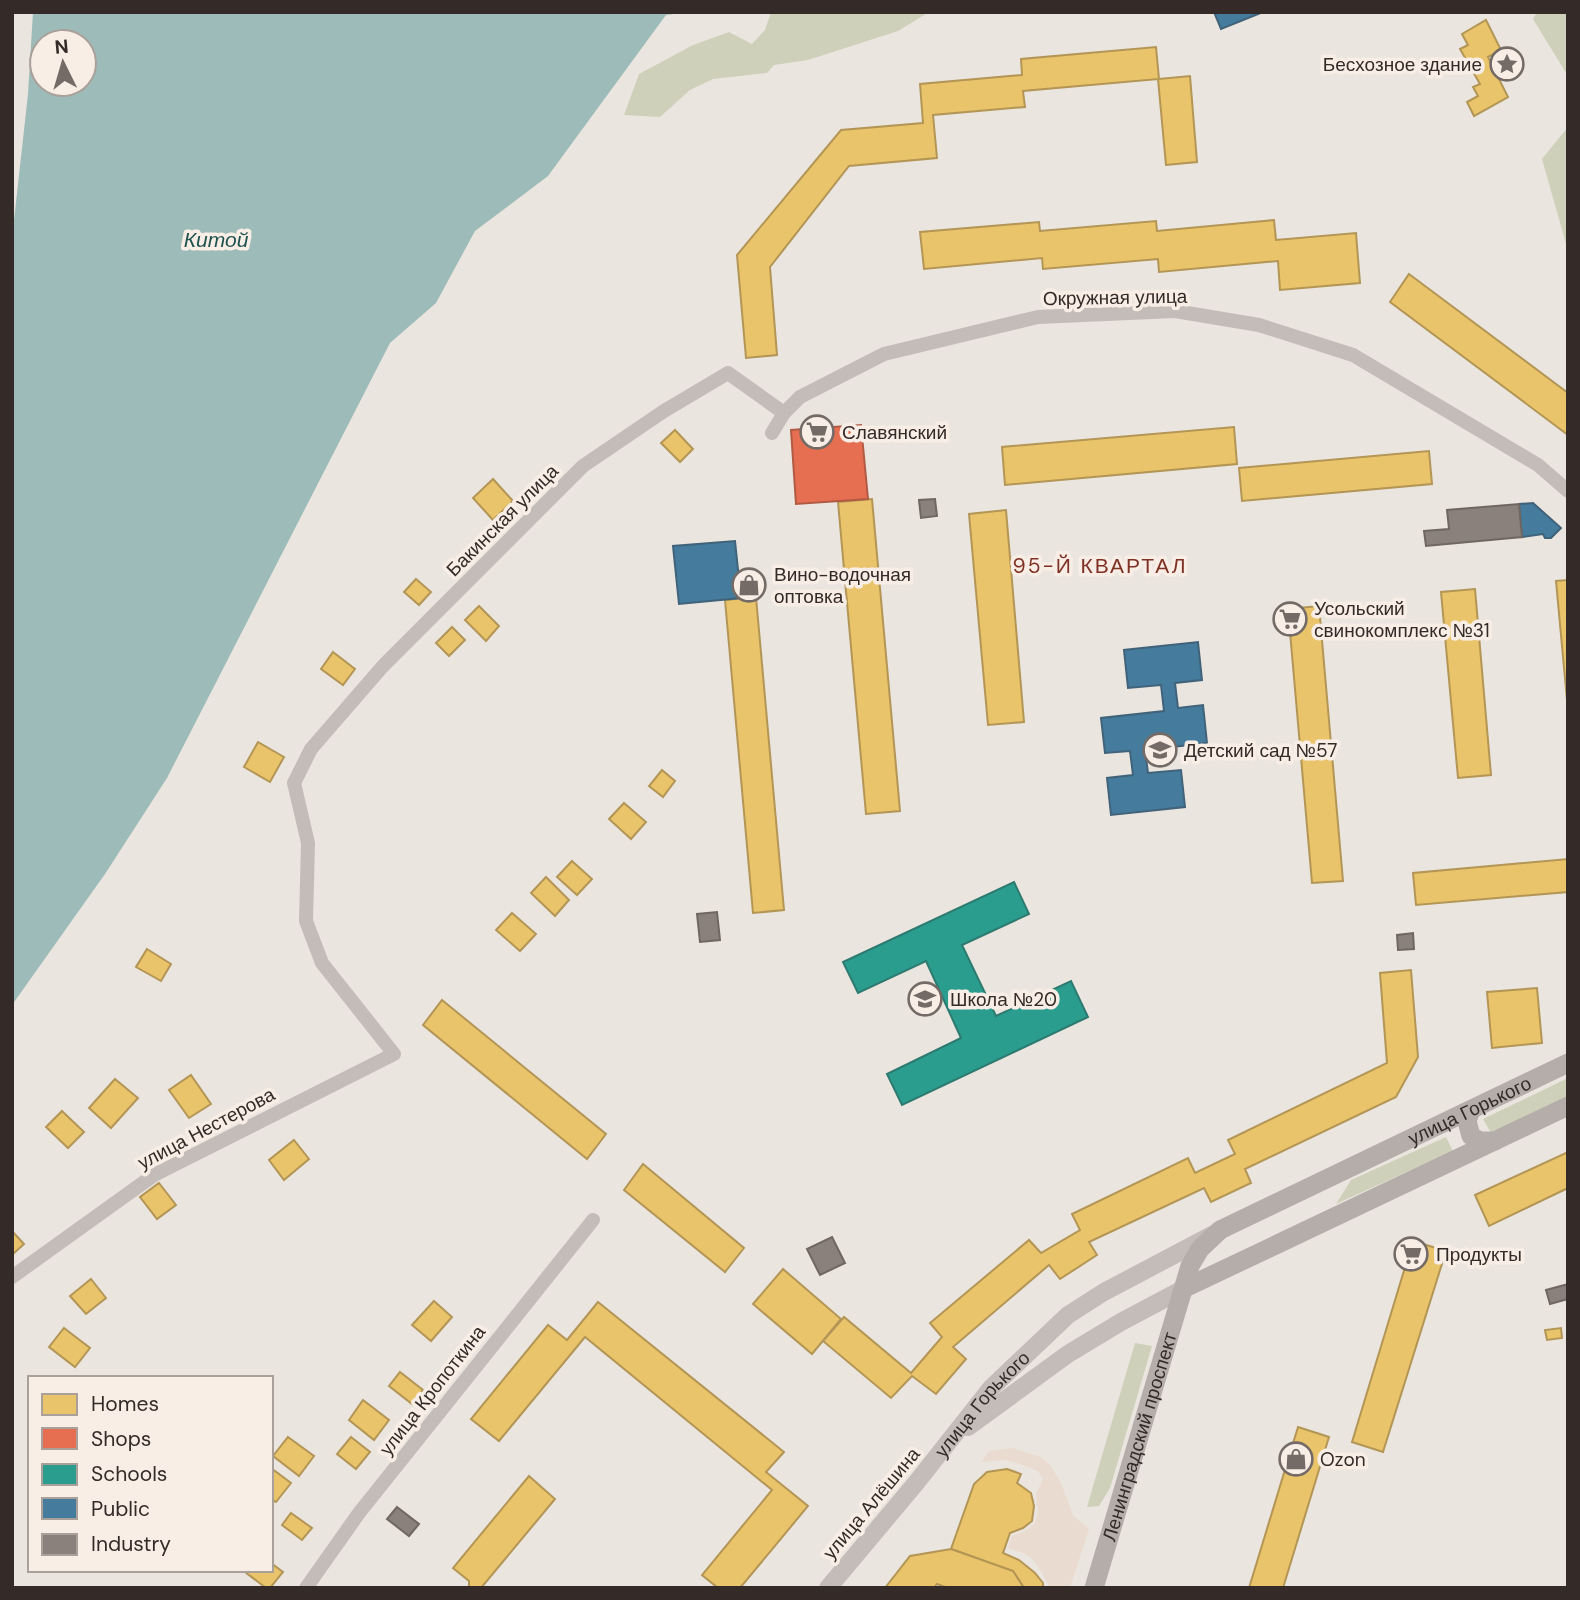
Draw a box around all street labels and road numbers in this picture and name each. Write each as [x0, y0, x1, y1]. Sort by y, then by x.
street label: Окружная улица [1043, 284, 1188, 311]
street label: Бакинская улица [441, 459, 564, 582]
street label: улица Горького [1404, 1071, 1535, 1151]
street label: улица Нестерова [133, 1082, 279, 1175]
street label: улица Кропоткина [374, 1320, 491, 1461]
street label: Ленинградский проспект [1097, 1329, 1183, 1544]
street label: улица Горького [929, 1346, 1035, 1463]
street label: улица Алёшина [817, 1442, 926, 1564]

